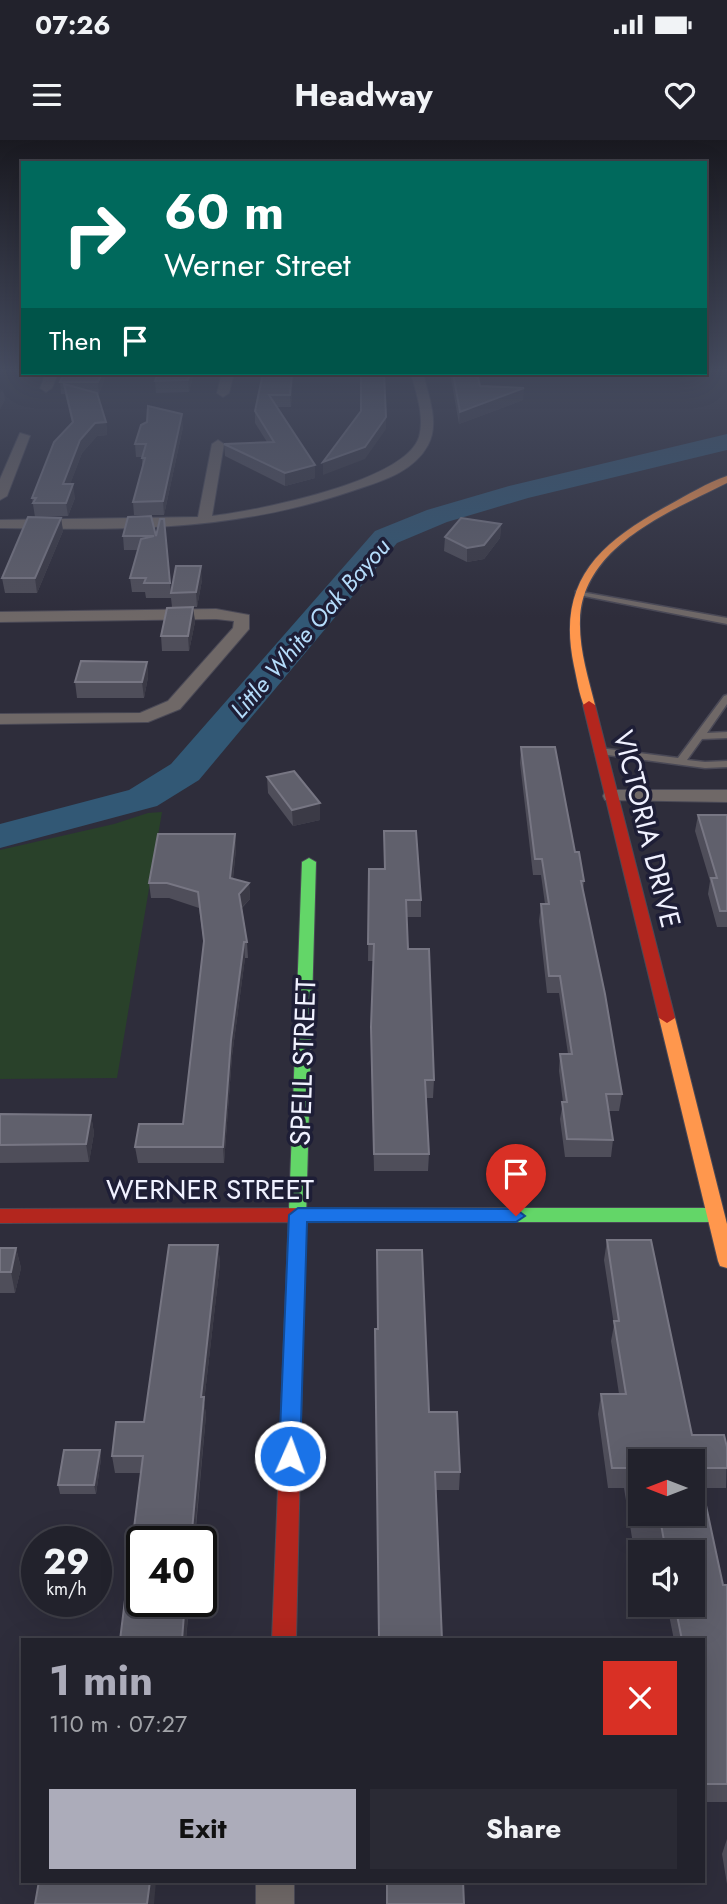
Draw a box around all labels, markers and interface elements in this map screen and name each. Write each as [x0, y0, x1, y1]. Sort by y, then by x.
text: 07:26 [35, 6, 111, 44]
text: Headway [294, 72, 433, 118]
icon: menu [28, 76, 66, 114]
icon: heart [661, 76, 699, 114]
text: 60 m [164, 177, 284, 247]
icon: right [49, 189, 140, 280]
text: Werner Street [164, 242, 351, 288]
text: Then [49, 322, 102, 360]
icon: arrive [116, 322, 154, 360]
water label: Little White Oak Bayou [222, 530, 398, 726]
street label: VICTORIA DRIVE [603, 726, 691, 932]
street label: SPELL STREET [280, 978, 326, 1146]
pin [486, 1144, 546, 1216]
icon: arrive [497, 1155, 535, 1193]
street label: WERNER STREET [106, 1169, 314, 1210]
position arrow [253, 1419, 327, 1493]
north arrow [628, 1449, 705, 1526]
map controls [628, 1449, 705, 1617]
speed limit sign: 40 [126, 1526, 217, 1617]
text: 29 [43, 1537, 90, 1587]
button: sound [628, 1540, 705, 1617]
text: km/h [46, 1576, 87, 1602]
text: 1 min [49, 1650, 153, 1711]
button: close [603, 1661, 677, 1735]
text: 110 m · 07:27 [49, 1707, 187, 1741]
button: Exit [49, 1789, 356, 1869]
button: Share [370, 1789, 677, 1869]

